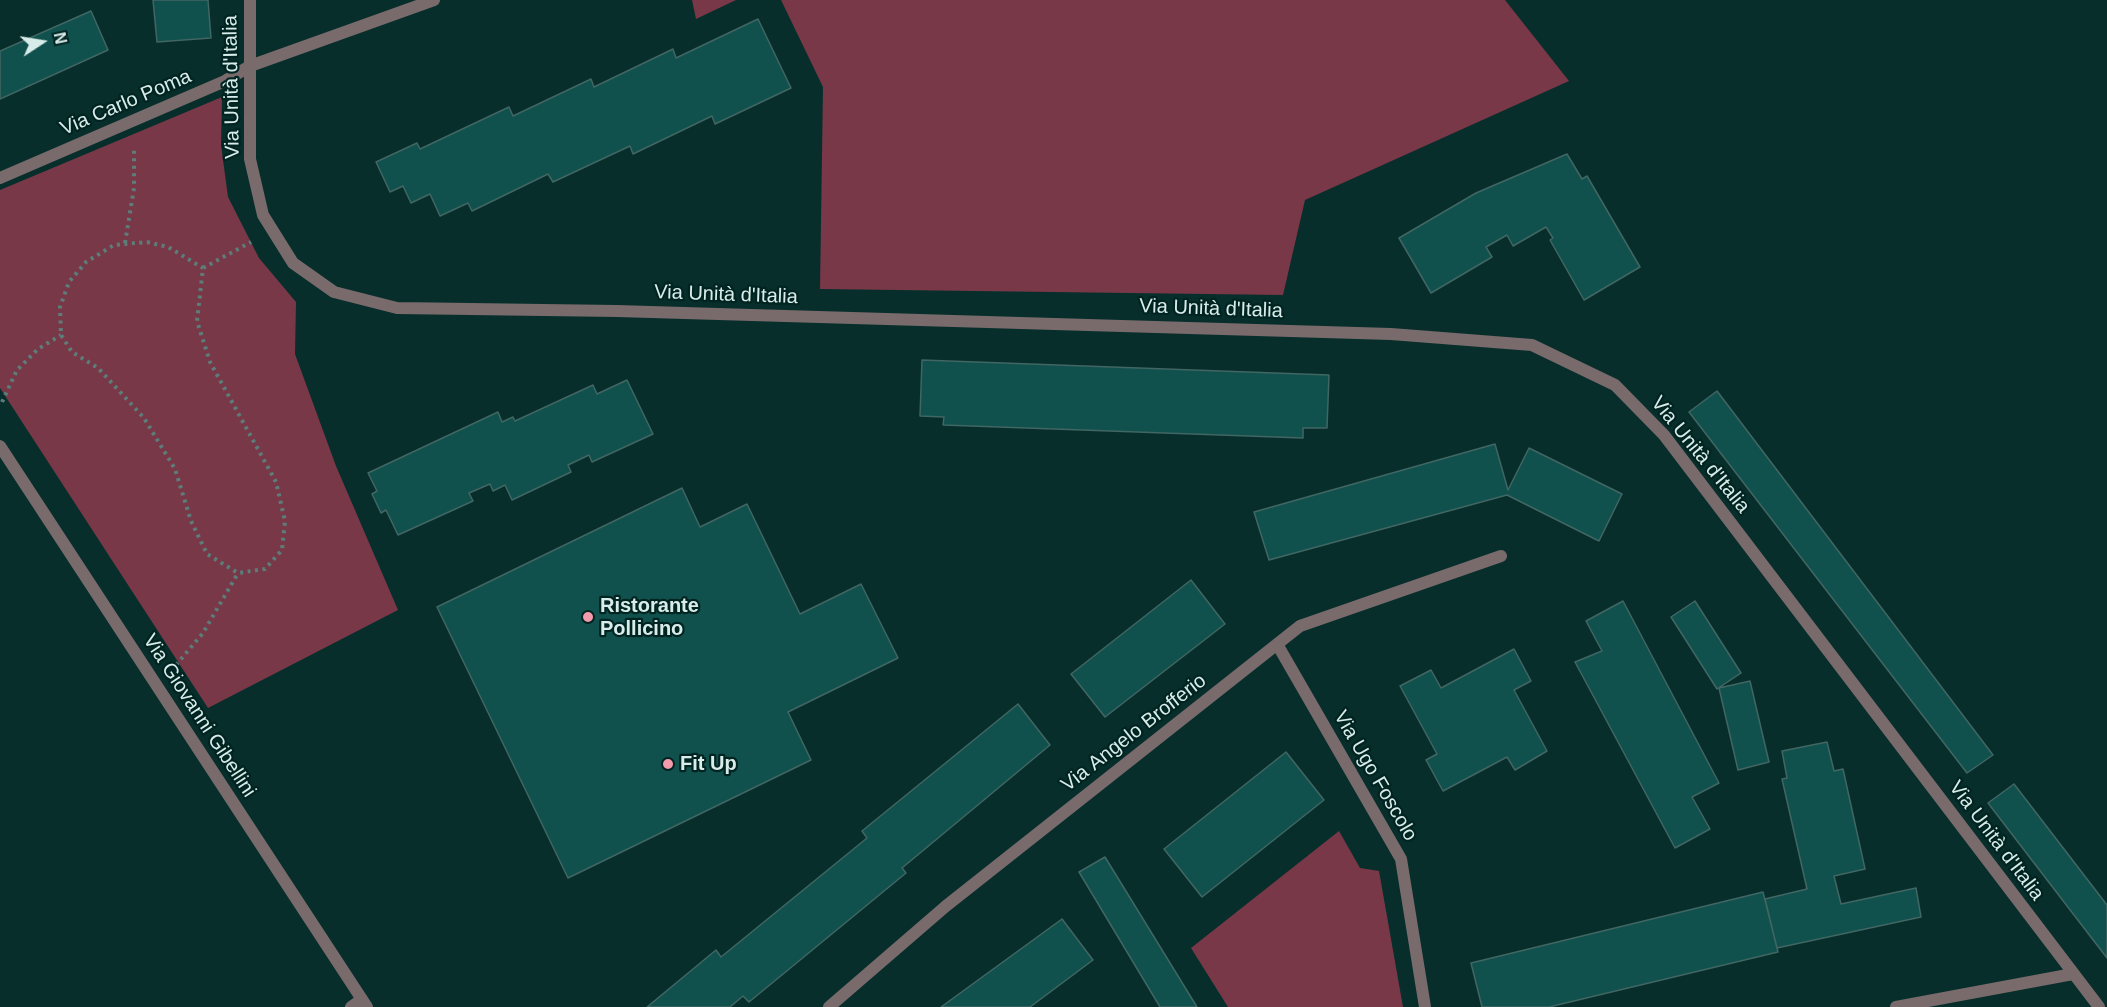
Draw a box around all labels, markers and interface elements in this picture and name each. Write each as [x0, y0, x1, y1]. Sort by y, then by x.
north arrow [12, 12, 72, 72]
street label: Via Unità d'Italia [219, 15, 245, 159]
text: N [51, 31, 70, 46]
street label: Via Carlo Poma [57, 65, 195, 141]
street label: Via Unità d'Italia [654, 281, 798, 309]
street label: Via Unità d'Italia [1139, 295, 1283, 323]
street label: Via Unità d'Italia [1646, 392, 1754, 518]
place label: Ristorante Pollicino [600, 594, 699, 641]
marker: Ristorante Pollicino [581, 610, 595, 624]
street label: Via Giovanni Gibellini [137, 630, 261, 802]
street label: Via Angelo Brofferio [1057, 669, 1211, 797]
street label: Via Ugo Foscolo [1328, 707, 1422, 845]
place label: Fit Up [680, 752, 737, 776]
marker: Fit Up [661, 757, 675, 771]
street label: Via Unità d'Italia [1943, 776, 2049, 906]

